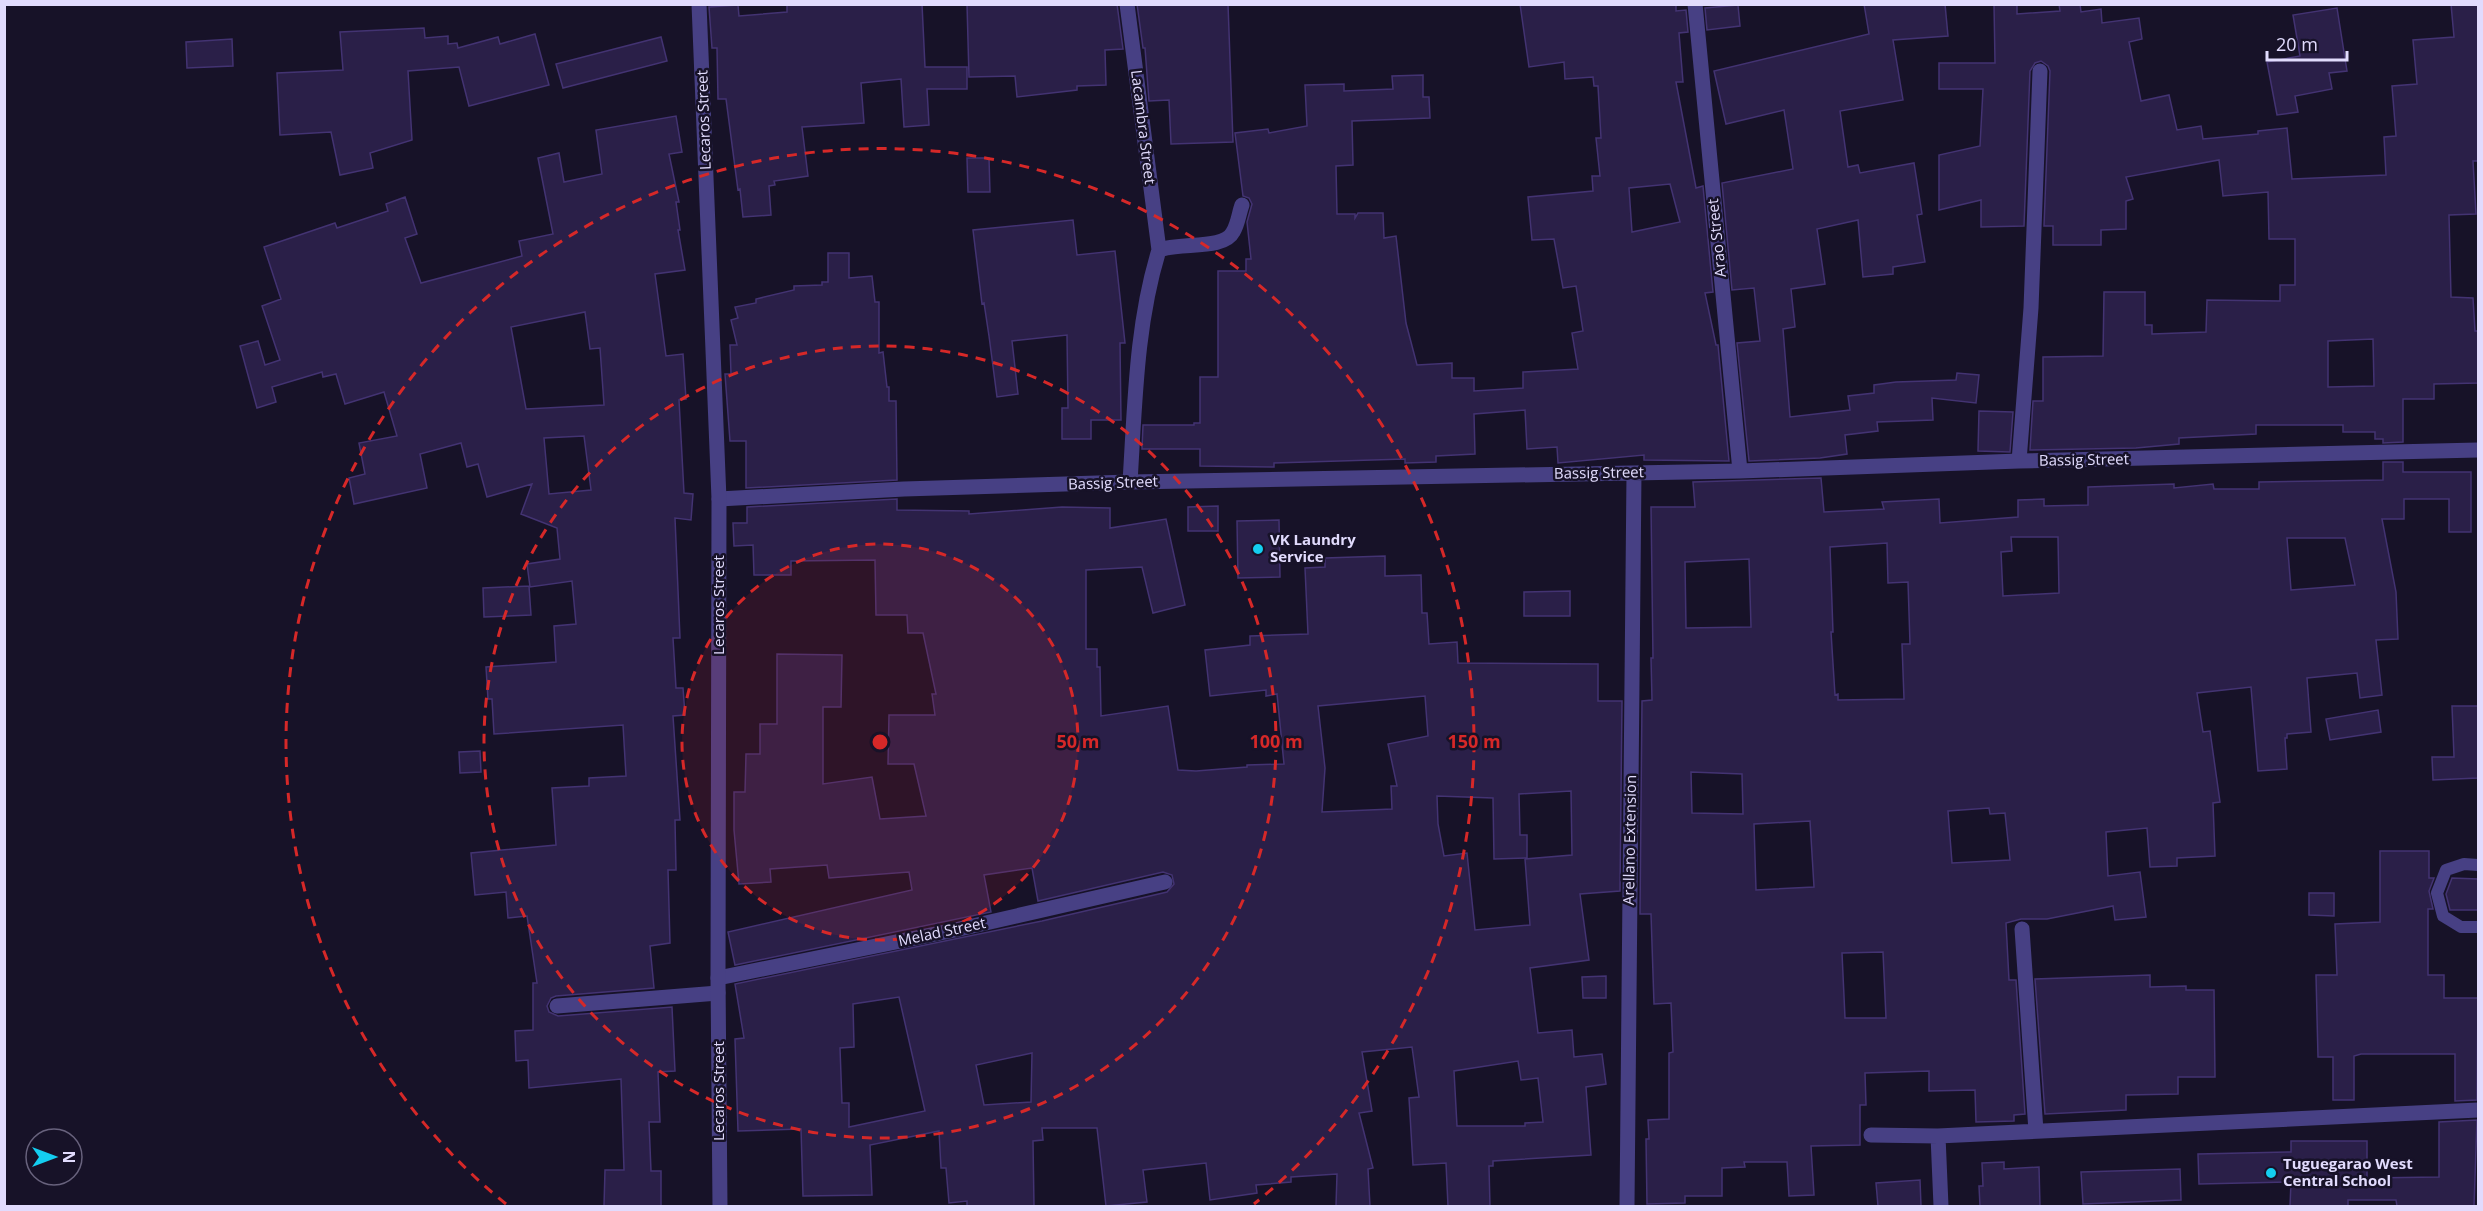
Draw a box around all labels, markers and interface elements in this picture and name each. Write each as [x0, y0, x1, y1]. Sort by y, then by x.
scale bar [2267, 24, 2346, 62]
text: 20 m [2276, 32, 2318, 56]
street label: Lacambra Street [1127, 69, 1161, 185]
street label: Lecaros Street [691, 70, 715, 170]
street label: Arao Street [1702, 198, 1730, 278]
street label: Bassig Street [2039, 448, 2129, 470]
street label: Bassig Street [1554, 461, 1644, 483]
street label: Bassig Street [1068, 470, 1158, 494]
place label: VK Laundry Service [1270, 529, 1356, 566]
marker: VK Laundry Service [1251, 542, 1265, 556]
street label: Lecaros Street [708, 555, 728, 655]
text: 50 m [1057, 729, 1099, 753]
text: 100 m [1249, 729, 1303, 753]
text: 150 m [1447, 729, 1501, 753]
centre of rings [870, 732, 890, 752]
street label: Arellano Extension [1618, 775, 1640, 905]
street label: Melad Street [896, 912, 987, 950]
street label: Lecaros Street [708, 1041, 728, 1141]
north arrow [24, 1127, 84, 1187]
text: N [58, 1150, 80, 1164]
place label: Tuguegarao West Central School [2283, 1153, 2413, 1190]
marker: Tuguegarao West Central School [2264, 1166, 2278, 1180]

